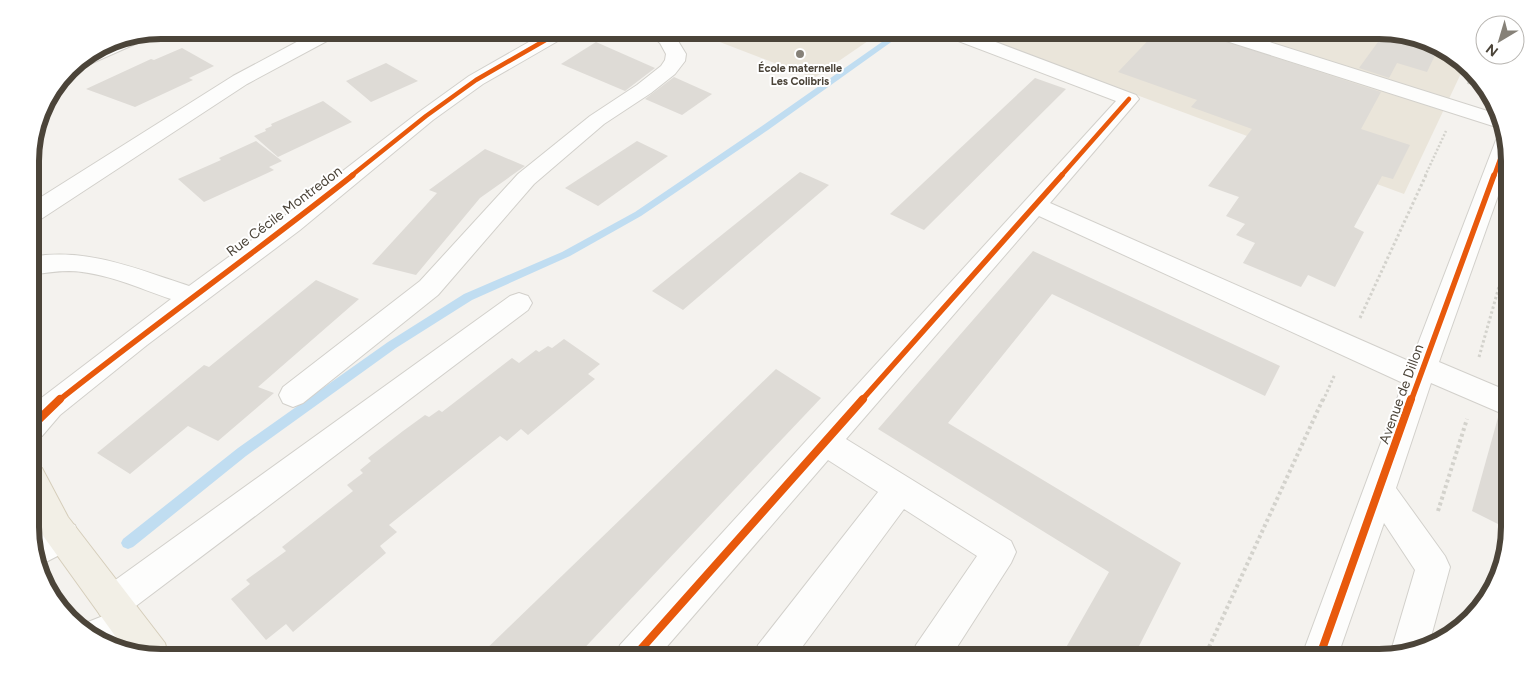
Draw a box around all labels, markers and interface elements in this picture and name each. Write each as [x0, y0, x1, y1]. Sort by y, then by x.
north arrow [1475, 15, 1525, 65]
text: N [1483, 40, 1502, 60]
marker: École maternelle Les Colibris [794, 48, 806, 60]
place label: École maternelle Les Colibris [758, 61, 842, 88]
street label: Rue Cécile Montredon [223, 162, 345, 260]
street label: Avenue de Dillon [1376, 342, 1427, 446]

